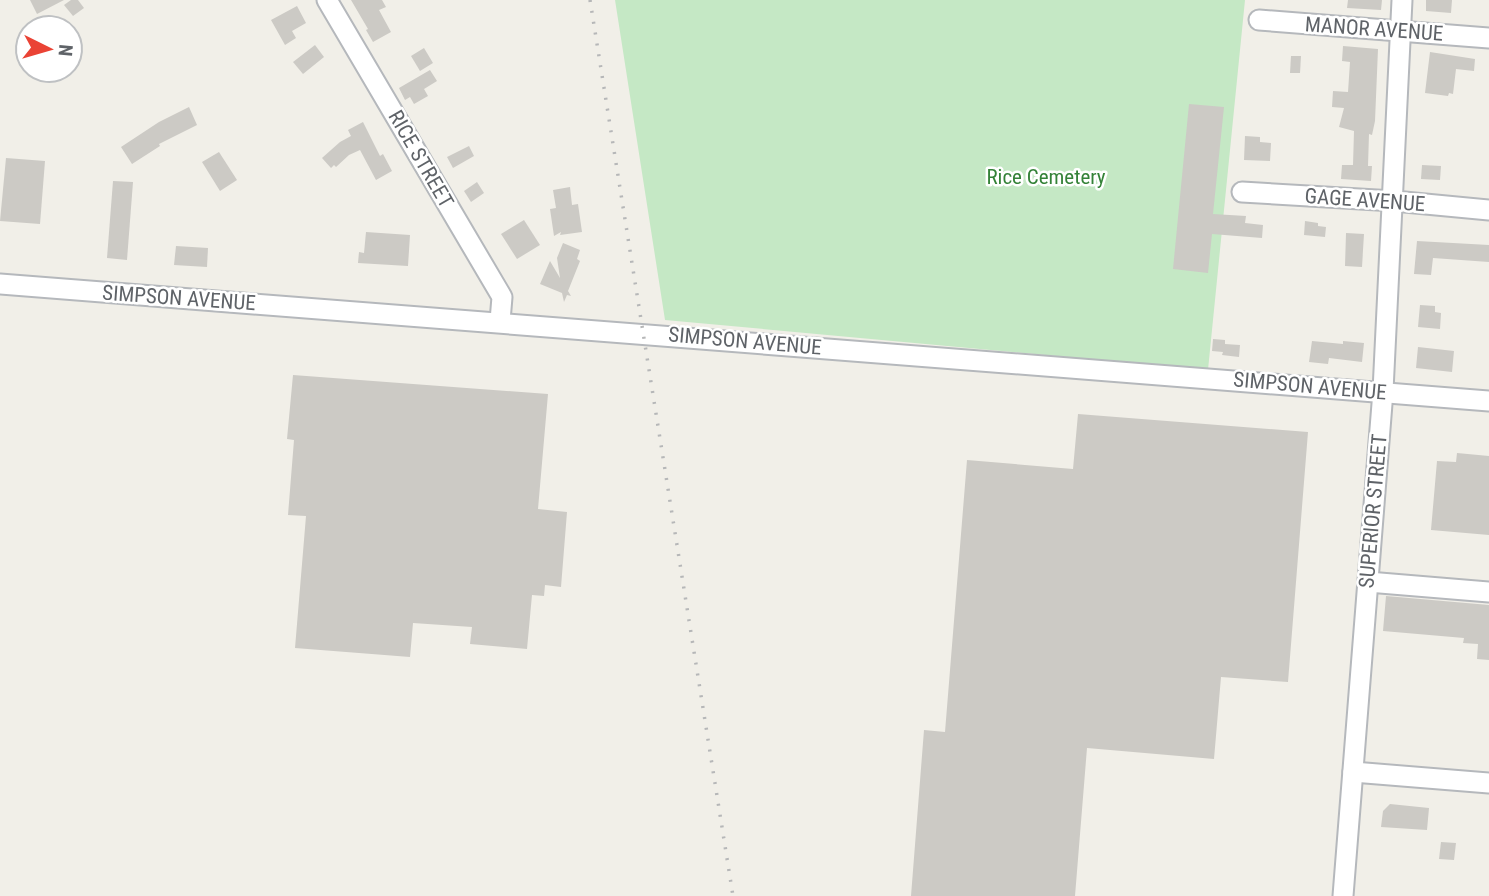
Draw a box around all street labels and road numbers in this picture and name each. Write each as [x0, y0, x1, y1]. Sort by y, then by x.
street label: MANOR AVENUE [1304, 12, 1444, 46]
street label: RICE STREET [383, 106, 459, 212]
street label: GAGE AVENUE [1304, 184, 1426, 216]
street label: SIMPSON AVENUE [102, 281, 256, 315]
street label: SIMPSON AVENUE [667, 322, 823, 360]
street label: SIMPSON AVENUE [1232, 367, 1388, 405]
street label: SUPERIOR STREET [1354, 433, 1392, 589]

